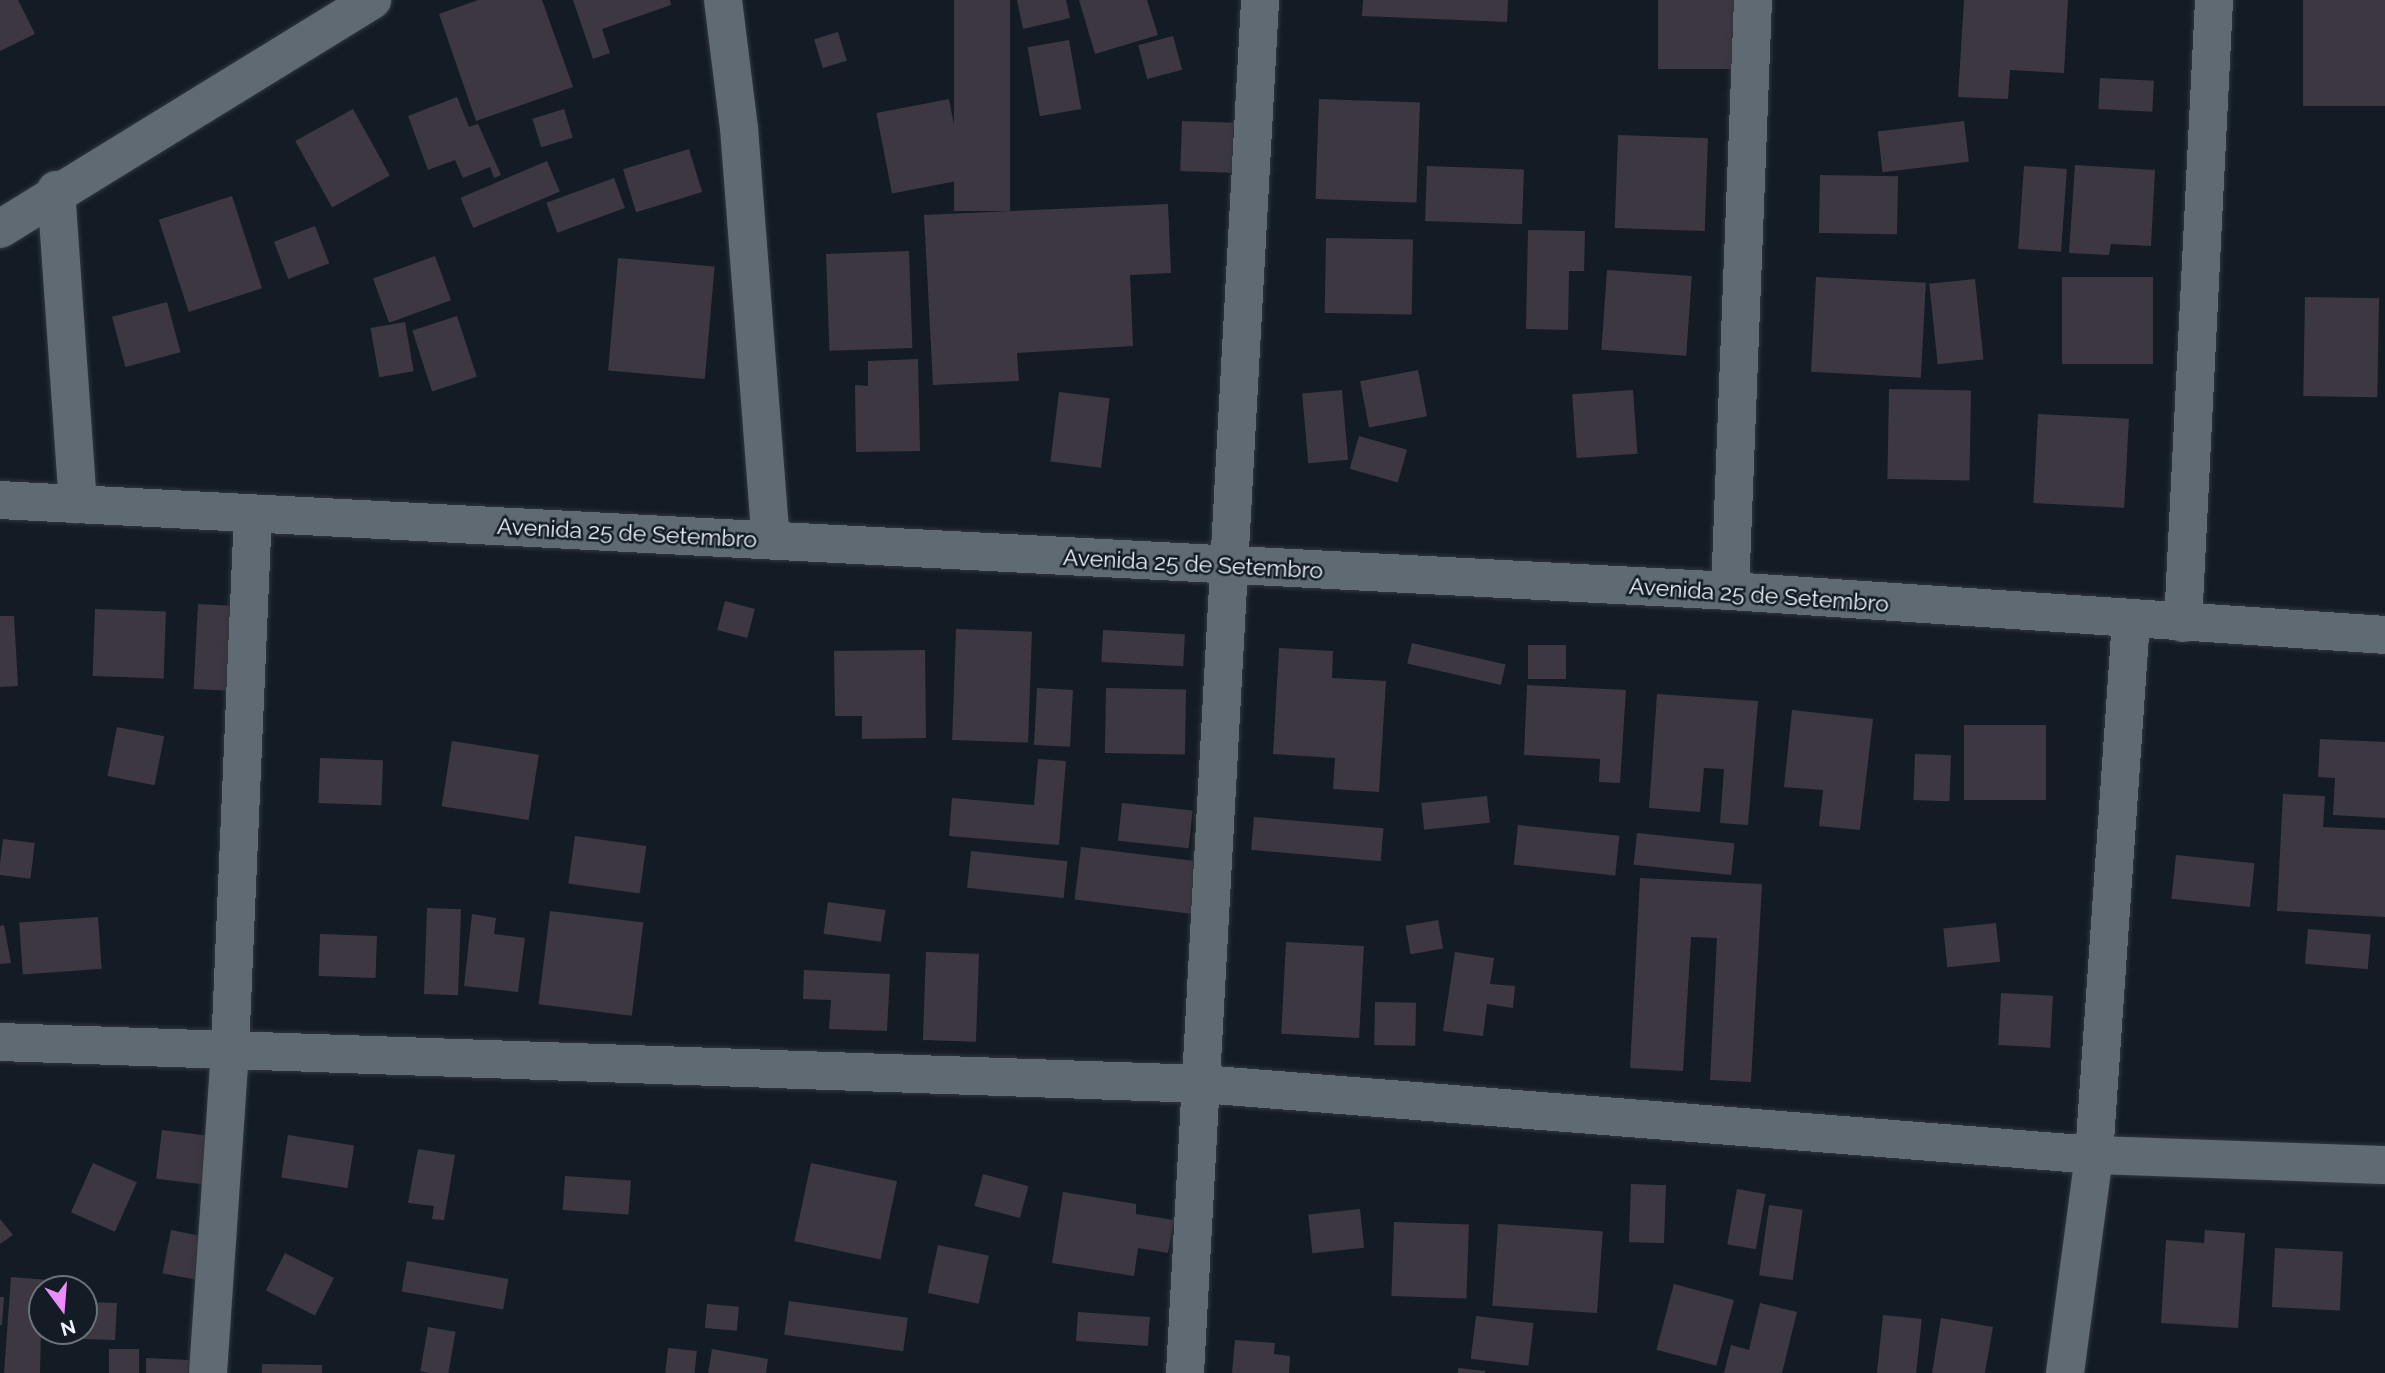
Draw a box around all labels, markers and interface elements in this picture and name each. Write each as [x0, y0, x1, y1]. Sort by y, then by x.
street label: Avenida 25 de Setembro [496, 512, 758, 554]
street label: Avenida 25 de Setembro [1062, 543, 1324, 585]
street label: Avenida 25 de Setembro [1628, 572, 1890, 618]
north arrow [28, 1275, 98, 1345]
text: N [58, 1316, 78, 1341]

